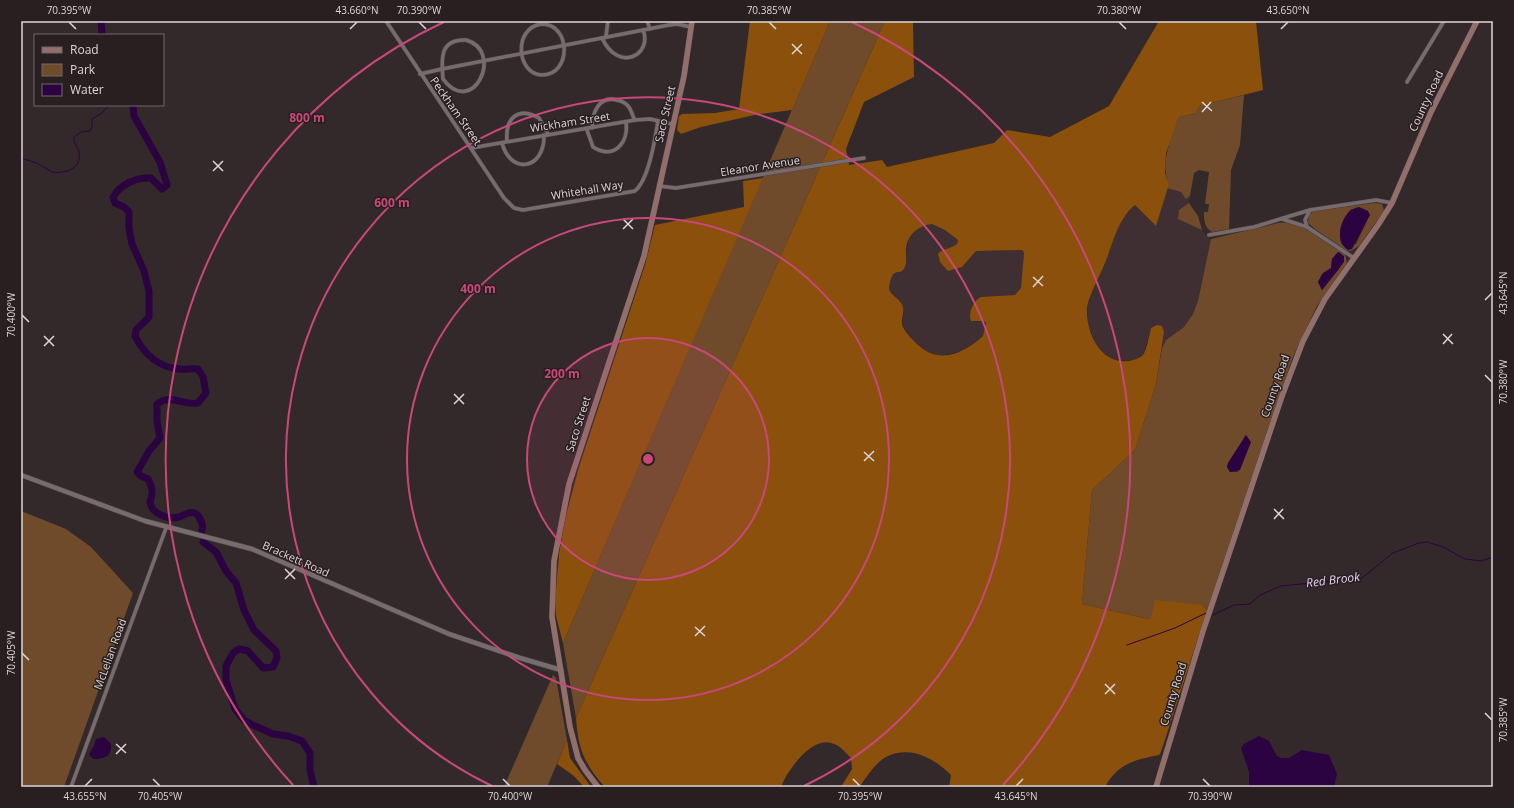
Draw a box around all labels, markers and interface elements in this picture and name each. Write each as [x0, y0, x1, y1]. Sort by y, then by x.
text: 70.395°W [47, 3, 92, 17]
text: 43.660°N [335, 3, 379, 17]
text: 70.390°W [397, 3, 442, 17]
text: 70.385°W [747, 3, 792, 17]
text: 70.380°W [1097, 3, 1142, 17]
text: 43.650°N [1266, 3, 1310, 17]
legend [34, 34, 164, 106]
text: Road [70, 41, 99, 58]
text: Park [70, 61, 96, 78]
street label: County Road [1405, 68, 1446, 134]
street label: Peckham Street [427, 73, 486, 148]
text: Water [70, 81, 104, 98]
street label: Saco Street [651, 84, 678, 144]
street label: Wickham Street [529, 108, 611, 135]
text: 800 m [289, 109, 325, 126]
street label: Eleanor Avenue [719, 152, 801, 179]
street label: Whitehall Way [550, 176, 625, 203]
text: 600 m [374, 194, 410, 211]
text: 43.645°N [1496, 271, 1510, 315]
text: 400 m [460, 280, 496, 297]
text: 70.400°W [4, 292, 18, 337]
street label: County Road [1257, 352, 1292, 419]
text: 70.380°W [1496, 359, 1510, 404]
text: 200 m [544, 365, 580, 382]
street label: Saco Street [561, 394, 594, 454]
centre of rings [641, 452, 655, 466]
street label: Brackett Road [260, 537, 332, 580]
water label: Red Brook [1305, 568, 1362, 591]
street label: McLellan Road [90, 616, 129, 691]
text: 70.405°W [4, 630, 18, 675]
street label: County Road [1156, 660, 1189, 727]
text: 70.385°W [1496, 697, 1510, 742]
text: 43.655°N [63, 789, 107, 803]
text: 70.405°W [138, 789, 183, 803]
text: 70.400°W [488, 789, 533, 803]
text: 70.395°W [838, 789, 883, 803]
text: 43.645°N [994, 789, 1038, 803]
text: 70.390°W [1188, 789, 1233, 803]

